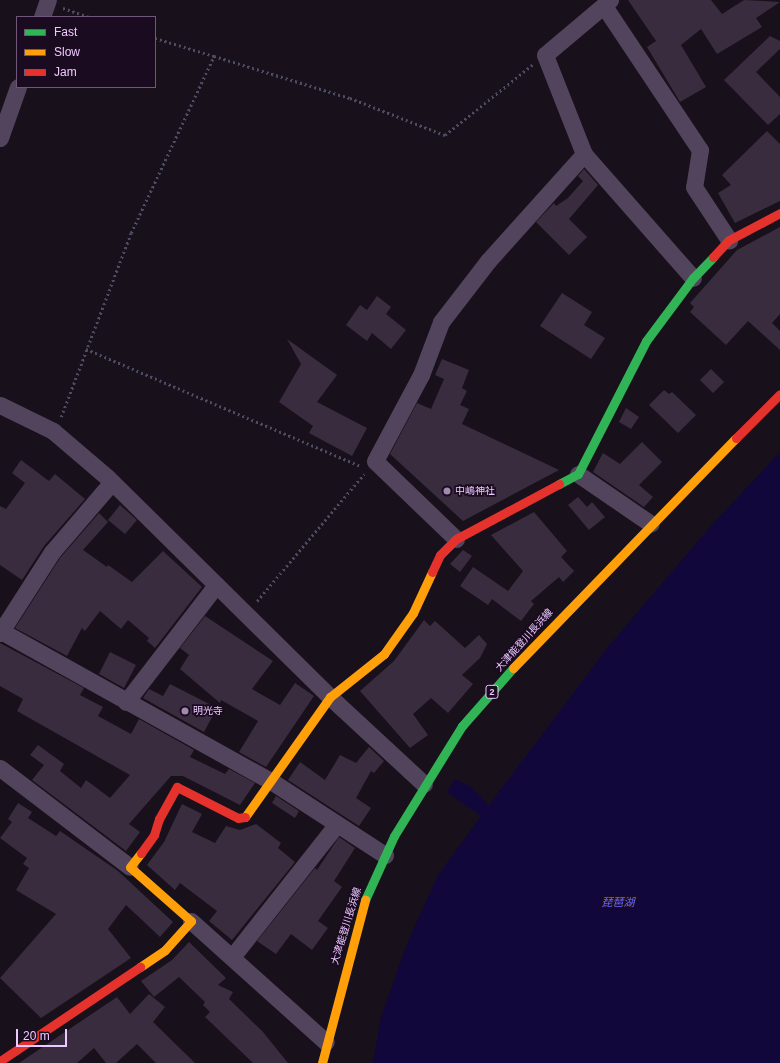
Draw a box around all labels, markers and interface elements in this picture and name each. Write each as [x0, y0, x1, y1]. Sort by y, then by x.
legend [16, 16, 156, 88]
text: Fast [54, 25, 77, 39]
text: Slow [54, 45, 80, 59]
text: Jam [54, 65, 77, 79]
place label: 中嶋神社 [455, 485, 495, 497]
marker: 中嶋神社 [442, 486, 452, 496]
street label: 大津能登川長浜線 [493, 606, 555, 674]
road number: 2 [485, 685, 499, 699]
place label: 明光寺 [193, 705, 223, 717]
marker: 明光寺 [180, 706, 190, 716]
street label: 大津能登川長浜線 [329, 886, 363, 966]
water label: 琵琶湖 [602, 895, 634, 909]
scale bar [18, 1021, 69, 1047]
text: 20 m [23, 1029, 50, 1043]

